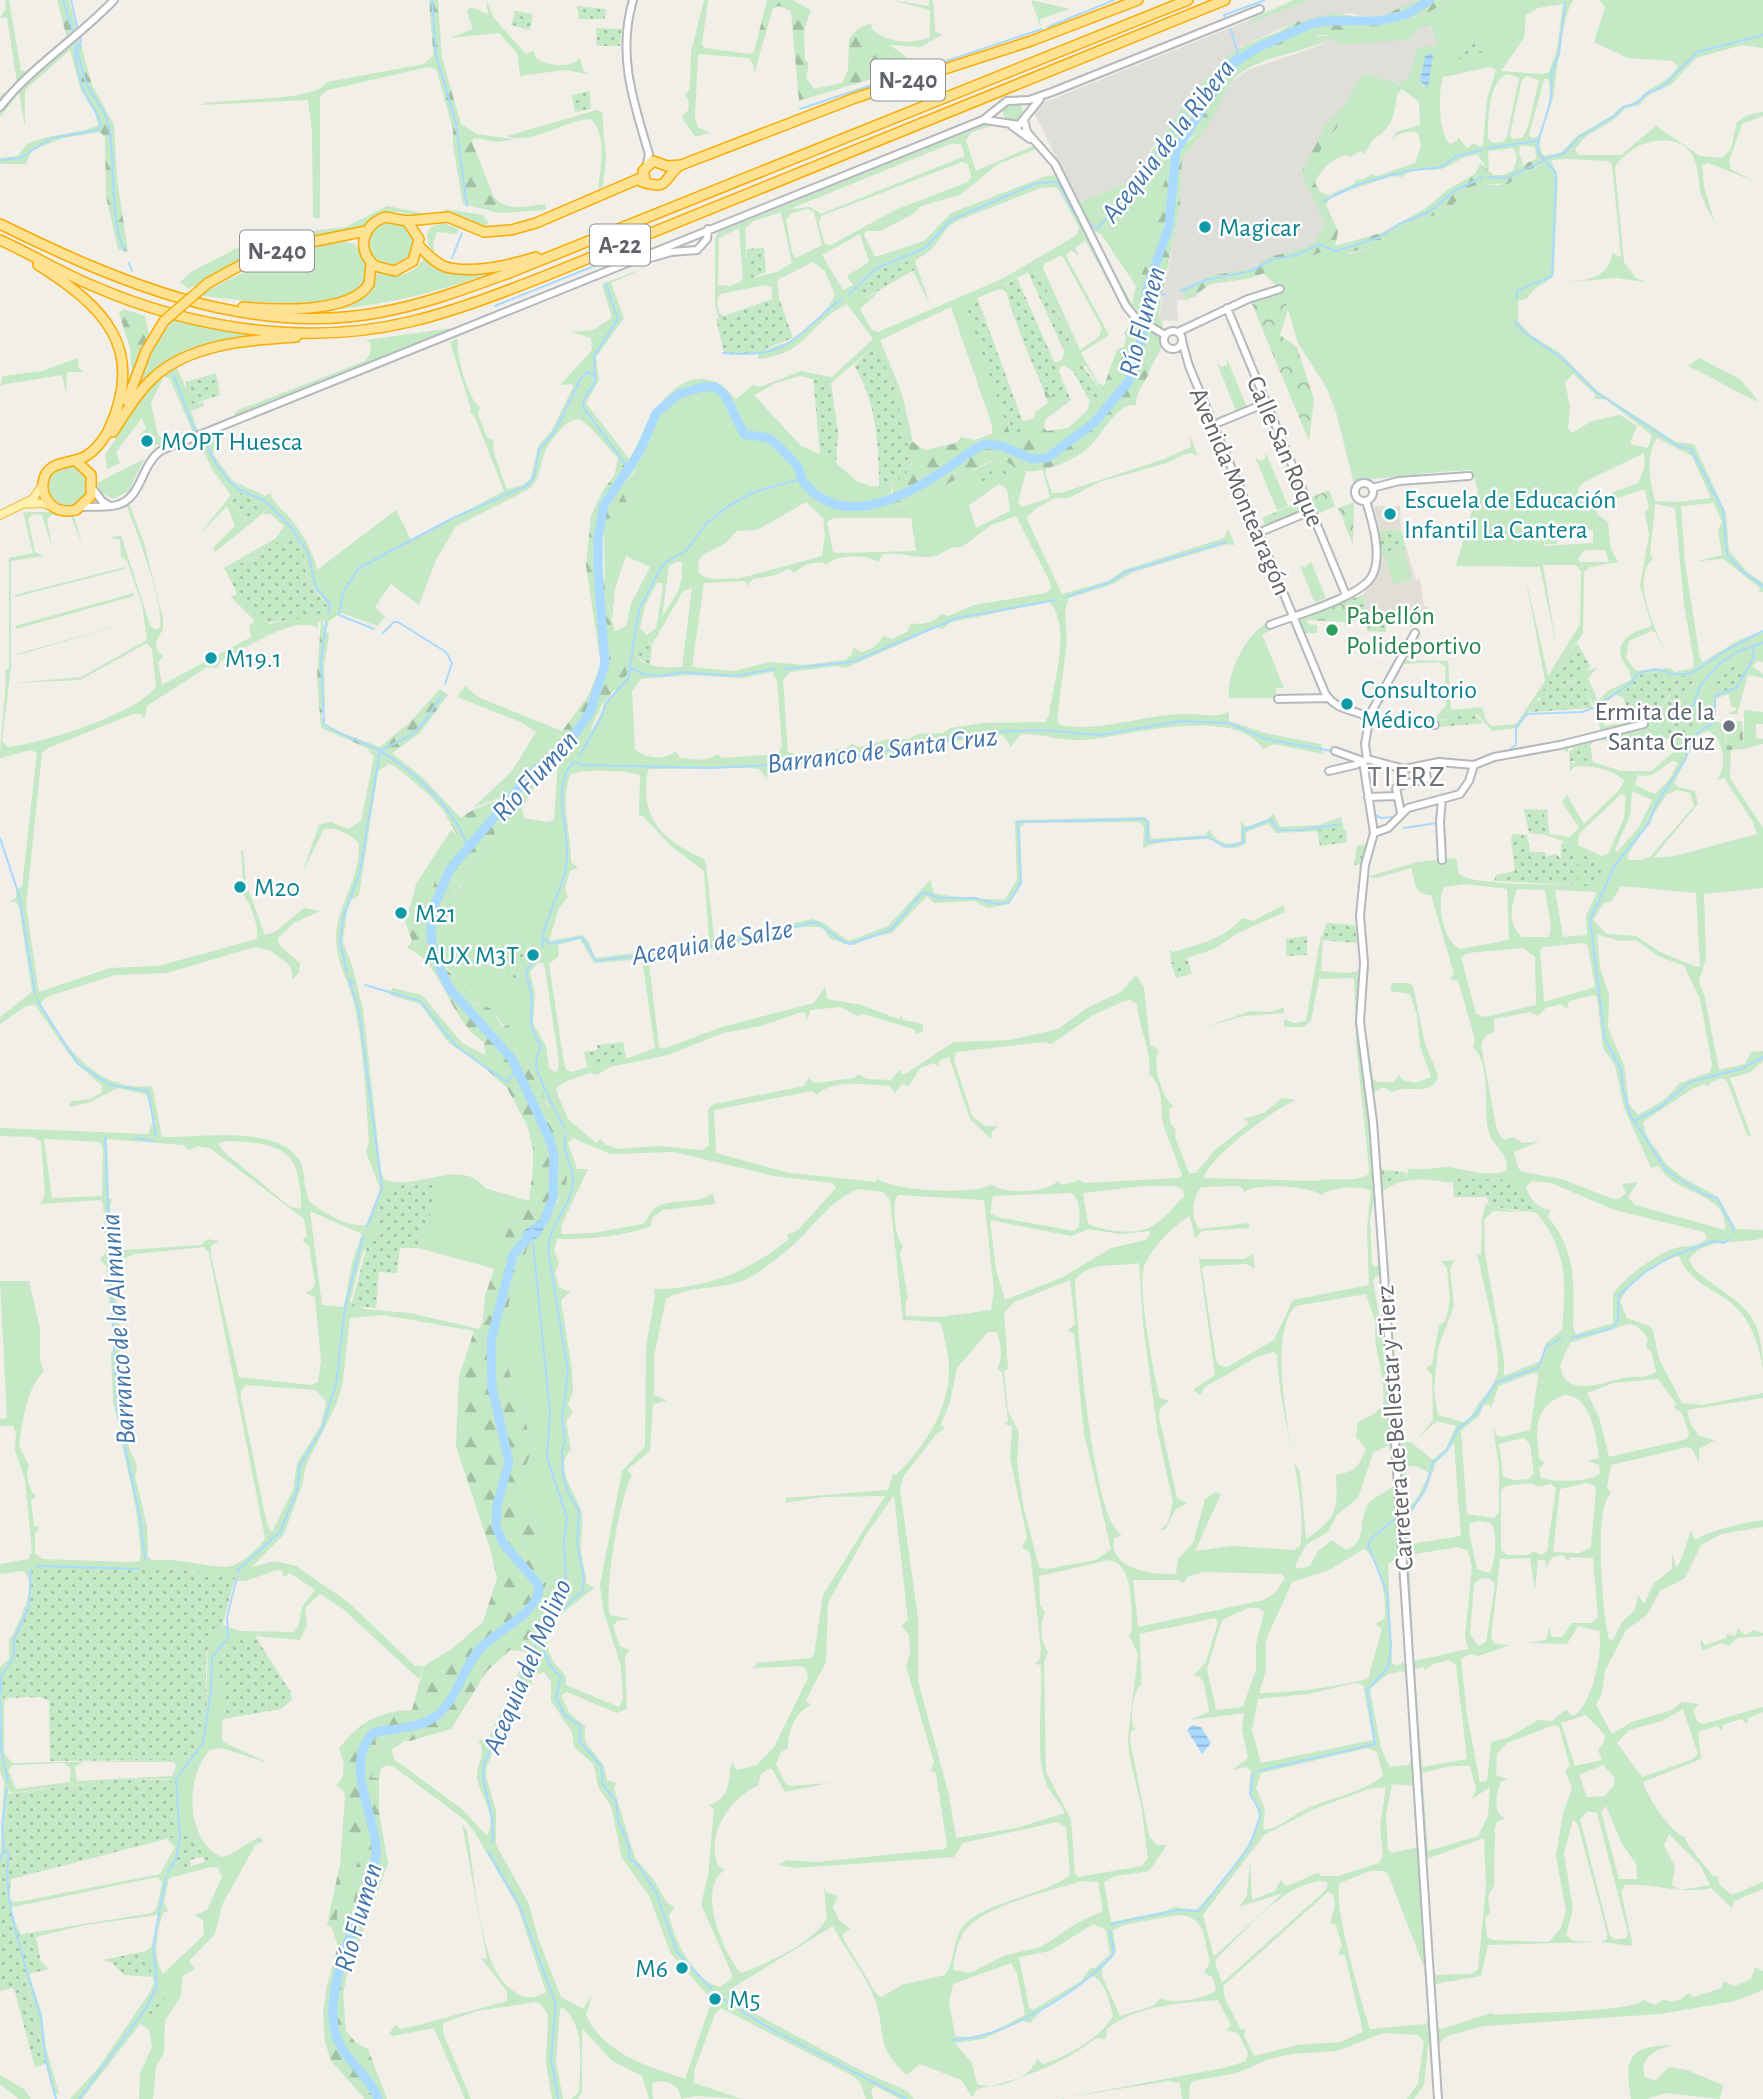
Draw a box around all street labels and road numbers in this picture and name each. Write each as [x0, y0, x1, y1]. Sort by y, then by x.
road number: N-240 [871, 60, 945, 100]
road number: A-22 [590, 224, 650, 266]
road number: N-240 [240, 230, 314, 272]
street label: Calle San Roque [1242, 372, 1328, 530]
street label: Avenida Montearagón [1185, 384, 1296, 599]
street label: Carretera de Bellestar y Tierz [1372, 1284, 1418, 1572]

